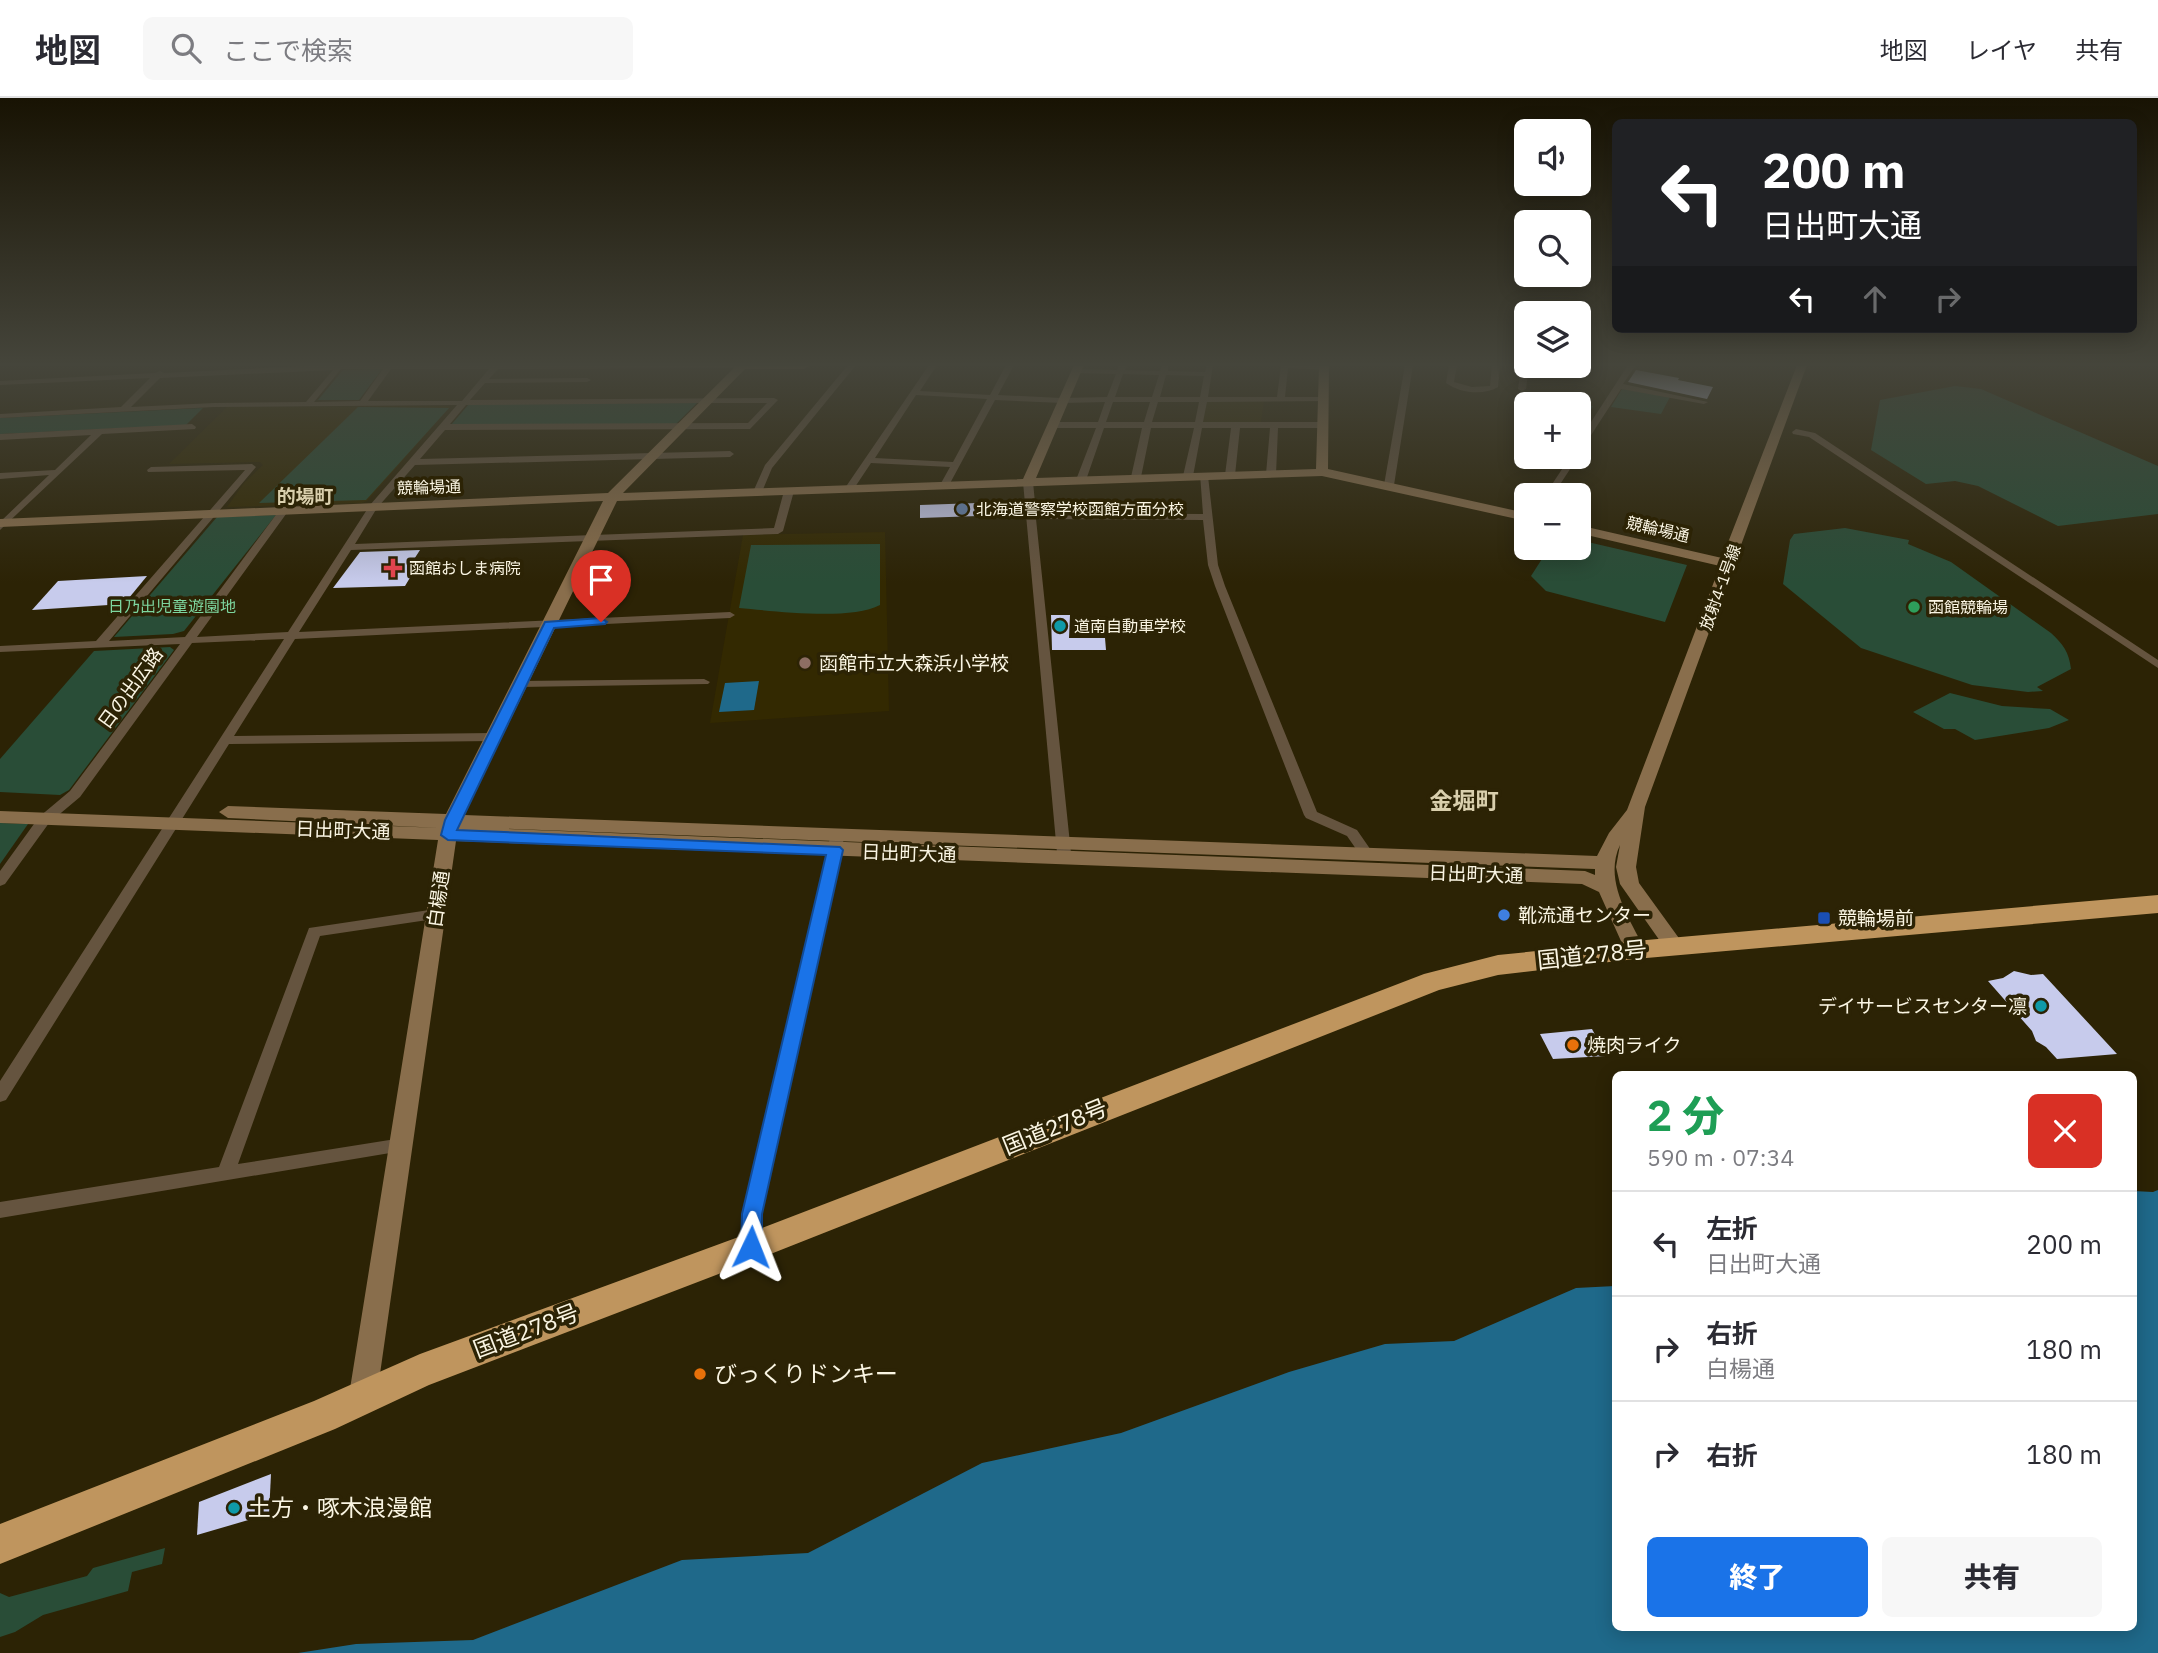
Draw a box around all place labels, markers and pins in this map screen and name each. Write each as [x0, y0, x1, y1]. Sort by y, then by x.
place label: 北海道警察学校函館方面分校 [976, 499, 1184, 519]
marker: 北海道警察学校函館方面分校 [954, 501, 970, 517]
pin [571, 550, 631, 622]
marker: 函館おしま病院 [383, 558, 403, 578]
place label: 函館おしま病院 [409, 558, 521, 578]
place label: 函館競輪場 [1928, 597, 2008, 617]
marker: 函館競輪場 [1906, 599, 1922, 615]
place label: 道南自動車学校 [1074, 616, 1186, 636]
marker: 道南自動車学校 [1052, 618, 1068, 634]
place label: 函館市立大森浜小学校 [819, 651, 1009, 675]
marker: 函館市立大森浜小学校 [797, 655, 813, 671]
place label: 靴流通センター [1518, 903, 1651, 927]
place label: 競輪場前 [1838, 906, 1914, 930]
marker: 靴流通センター [1496, 907, 1512, 923]
marker: 競輪場前 [1816, 910, 1832, 926]
place label: デイサービスセンター凛 [1818, 994, 2027, 1018]
marker: デイサービスセンター凛 [2033, 998, 2049, 1014]
place label: 焼肉ライク [1587, 1033, 1682, 1057]
marker: 焼肉ライク [1565, 1037, 1581, 1053]
place label: びっくりドンキー [714, 1358, 898, 1388]
marker: びっくりドンキー [692, 1366, 708, 1382]
place label: 土方・啄木浪漫館 [248, 1492, 432, 1522]
marker: 土方・啄木浪漫館 [226, 1500, 242, 1516]

